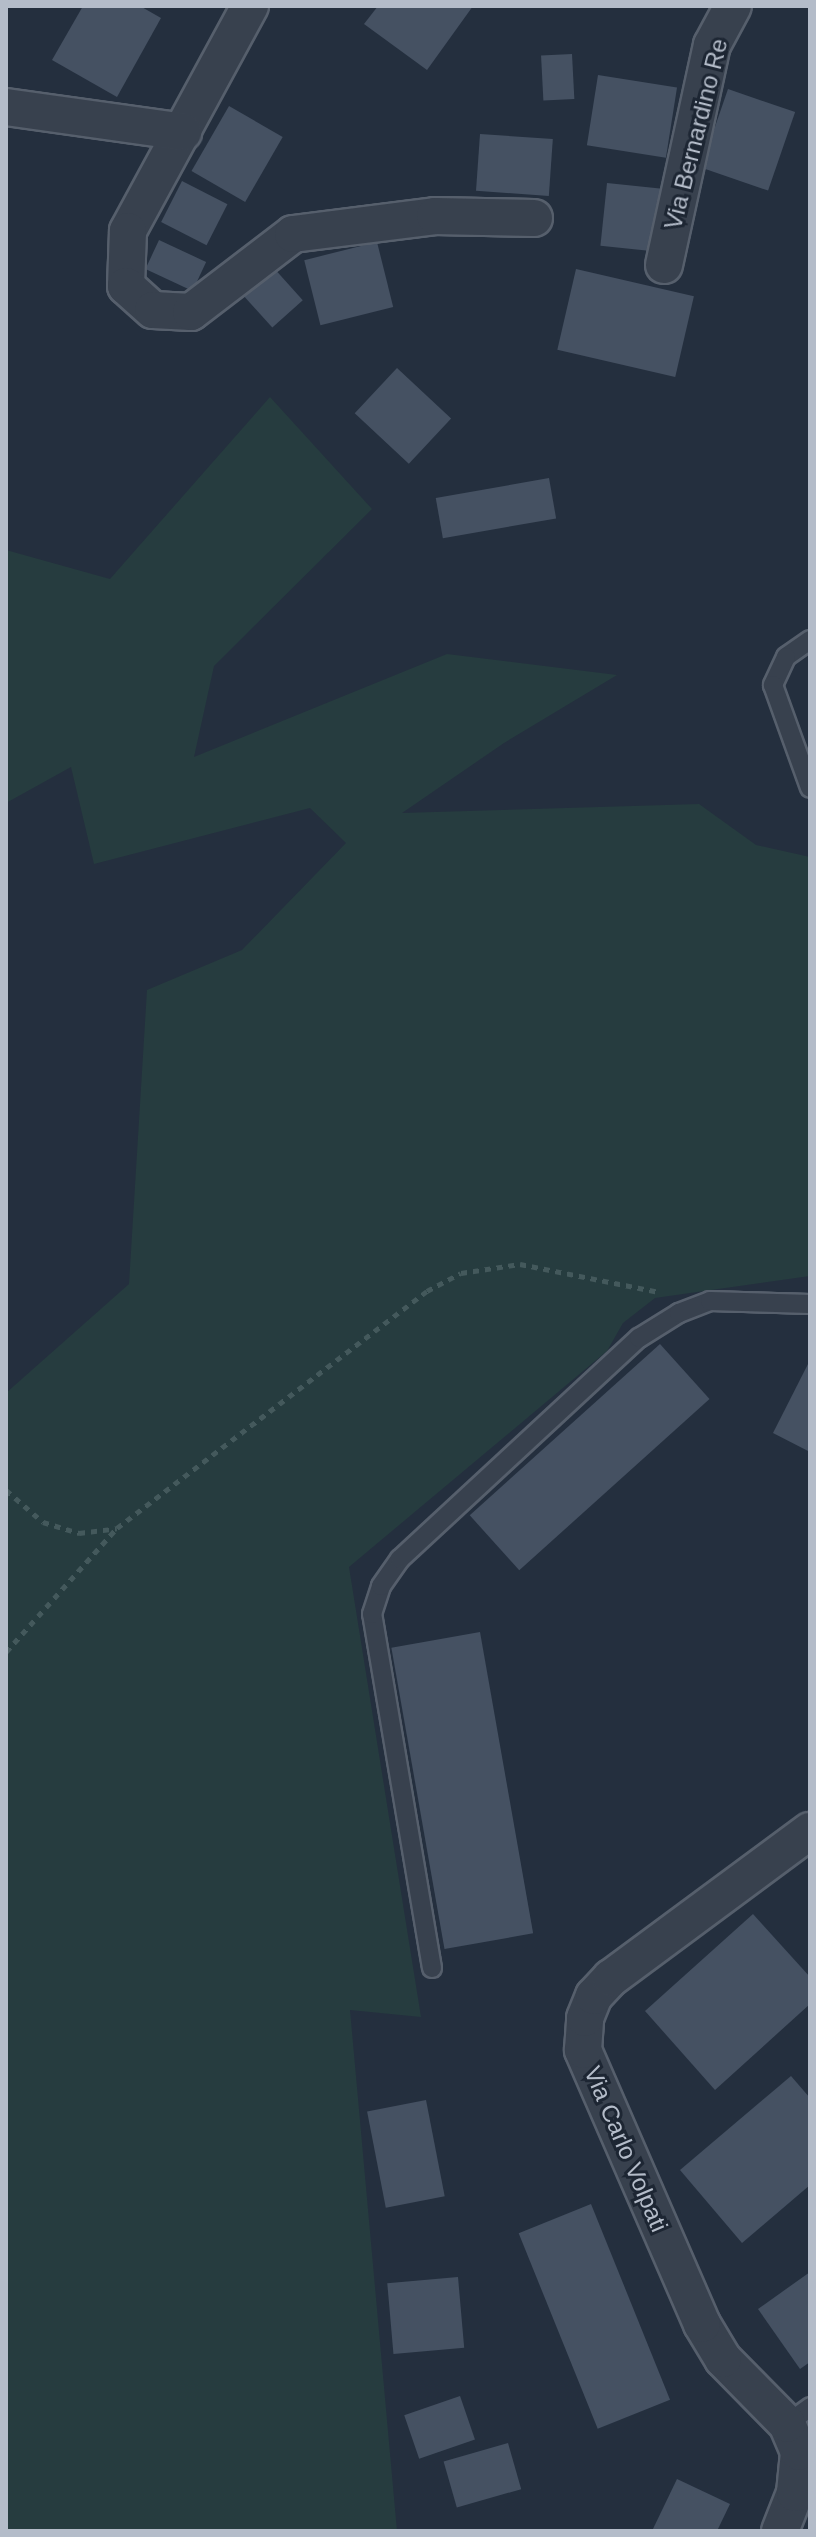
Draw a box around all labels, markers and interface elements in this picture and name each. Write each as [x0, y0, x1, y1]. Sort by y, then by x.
street label: Via Bernardino Re [658, 36, 734, 232]
street label: Via Carlo Volpati [578, 2062, 674, 2236]

